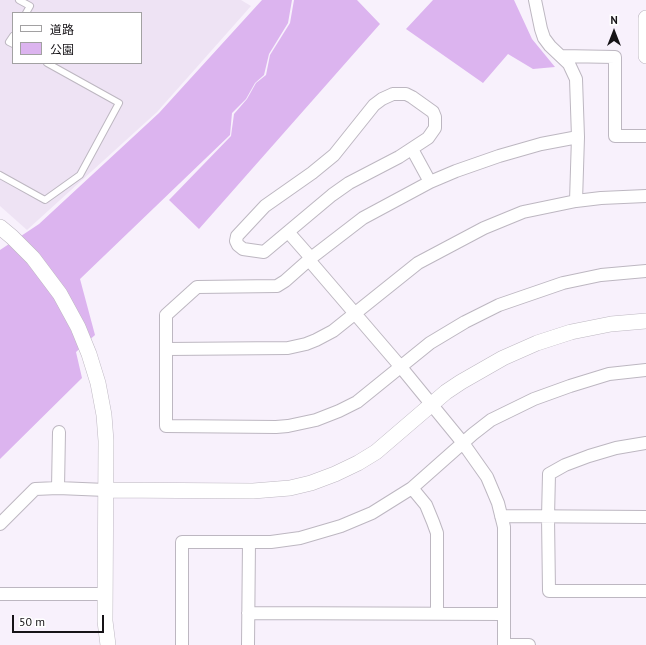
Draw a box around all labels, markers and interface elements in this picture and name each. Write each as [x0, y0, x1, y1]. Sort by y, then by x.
legend [12, 12, 142, 64]
north arrow [594, 12, 634, 52]
text: N [610, 13, 618, 27]
text: 道路 [50, 22, 74, 37]
text: 公園 [50, 42, 74, 57]
scale bar [14, 607, 106, 633]
text: 50 m [19, 614, 45, 629]

